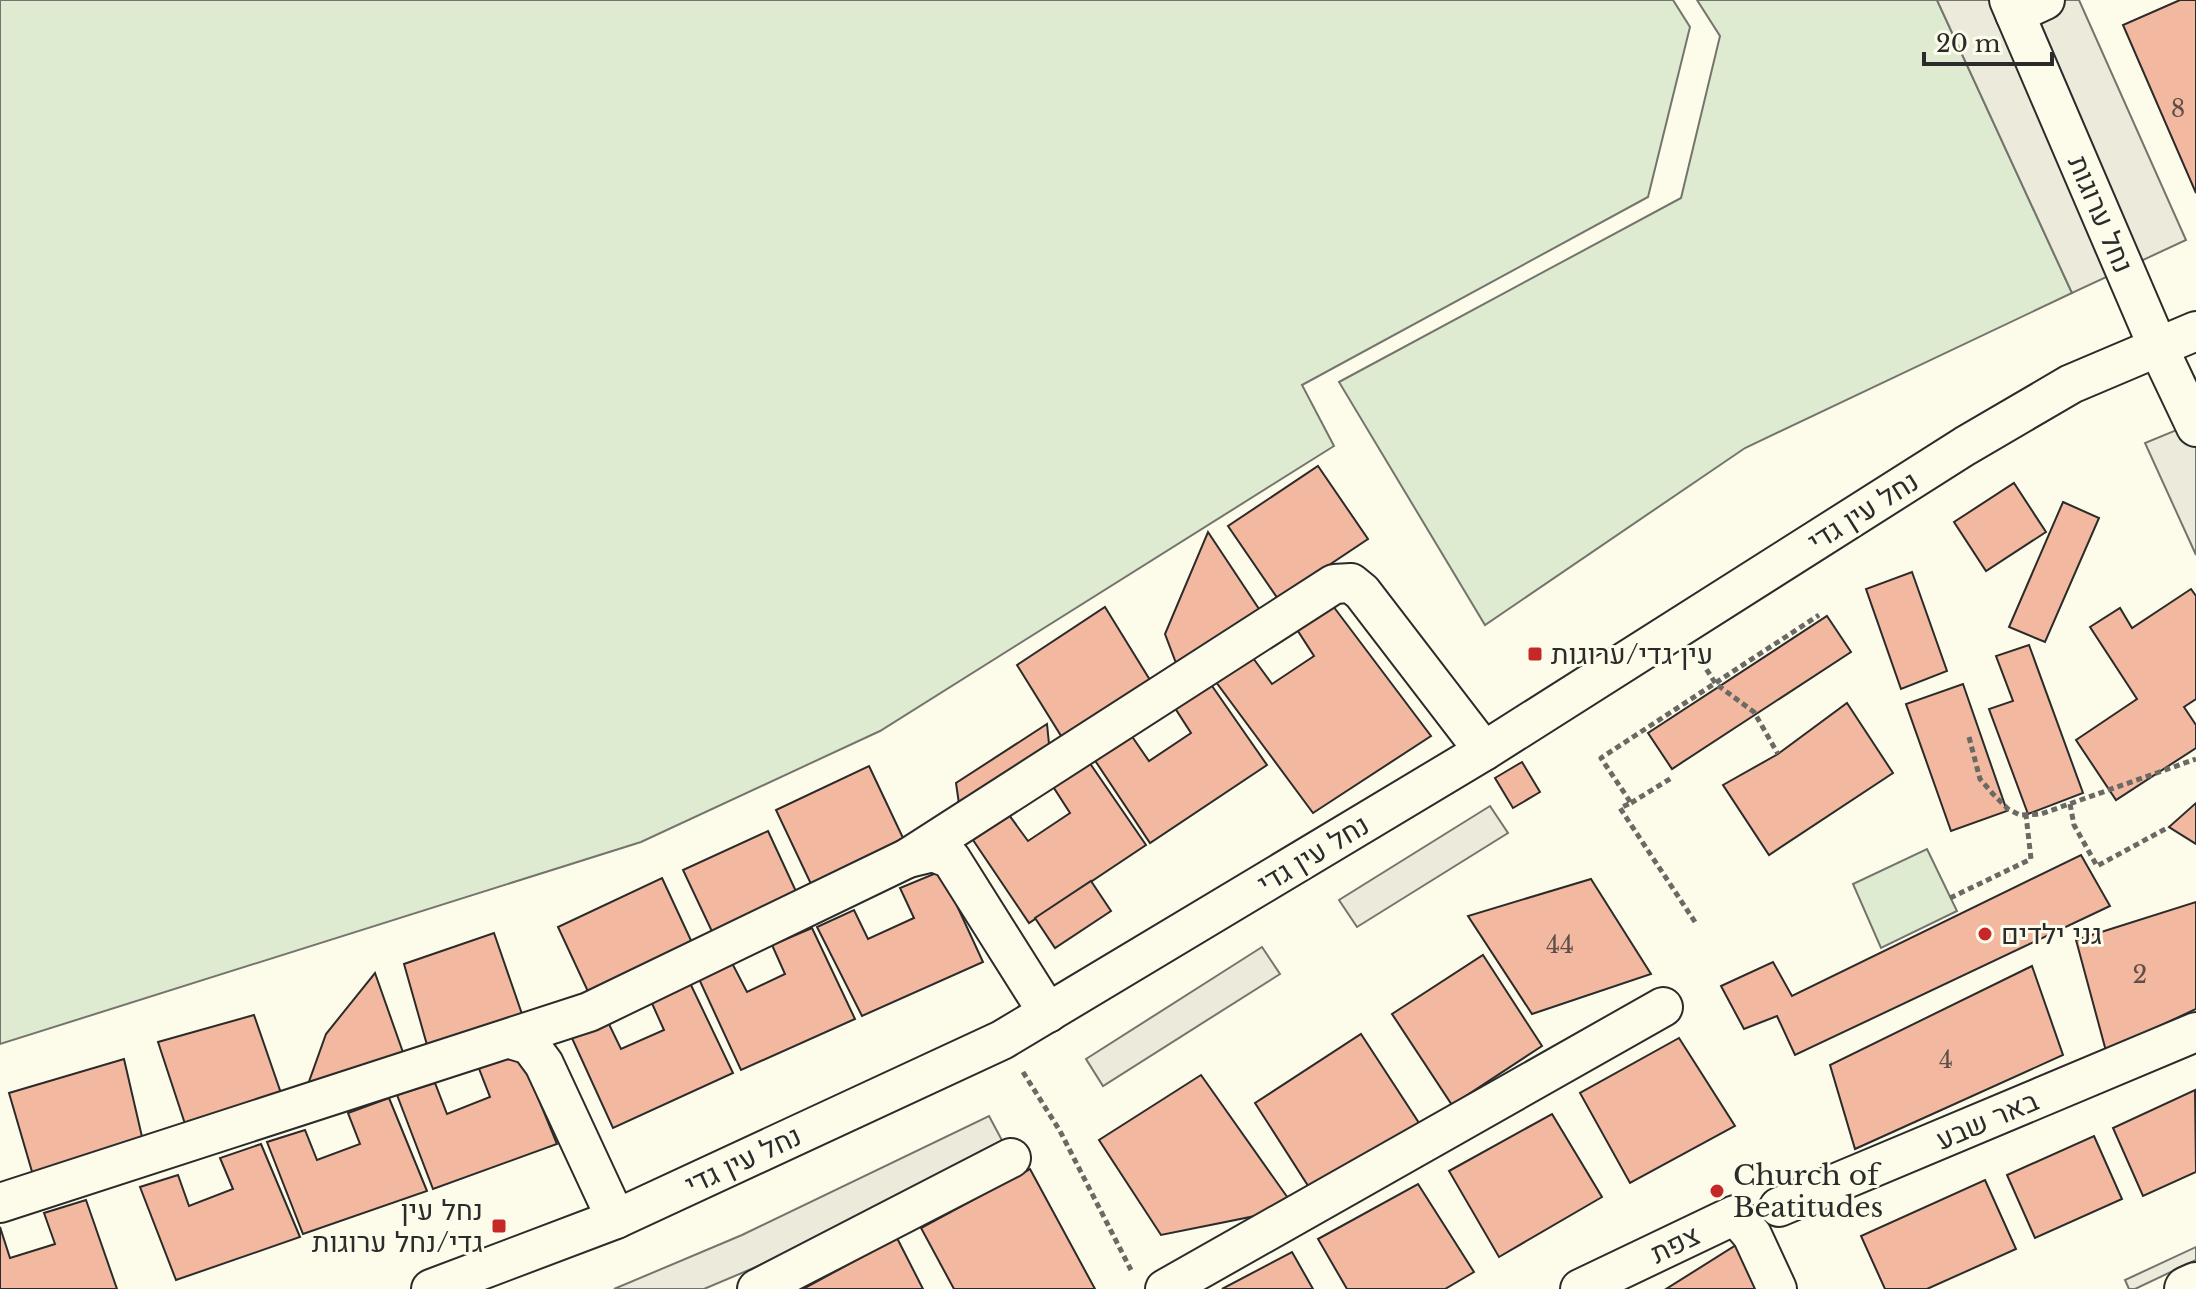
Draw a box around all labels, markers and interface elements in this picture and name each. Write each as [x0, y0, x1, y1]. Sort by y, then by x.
scale bar [1924, 16, 2052, 66]
text: 20 m [1936, 29, 2001, 58]
house number: 8 [2171, 94, 2185, 123]
street label: נחל ערוגות [2060, 150, 2141, 278]
street label: נחל עין גדי [1801, 464, 1925, 559]
place label: עין גדי/ערוגות [1551, 637, 1713, 672]
marker: עין גדי/ערוגות [1526, 645, 1544, 663]
street label: נחל עין גדי [1251, 807, 1375, 901]
place label: גני ילדים [2001, 917, 2102, 952]
marker: גני ילדים [1976, 925, 1994, 943]
house number: 44 [1546, 930, 1574, 959]
house number: 2 [2133, 960, 2147, 989]
house number: 4 [1939, 1045, 1953, 1074]
street label: באר שבע [1931, 1083, 2044, 1158]
street label: נחל עין גדי [680, 1118, 807, 1203]
place label: Church of Beatitudes [1733, 1158, 1883, 1225]
marker: Church of Beatitudes [1708, 1182, 1726, 1200]
place label: נחל עין גדי/נחל ערוגות [312, 1193, 483, 1260]
marker: נחל עין גדי/נחל ערוגות [490, 1217, 508, 1235]
street label: צפת [1645, 1218, 1706, 1271]

